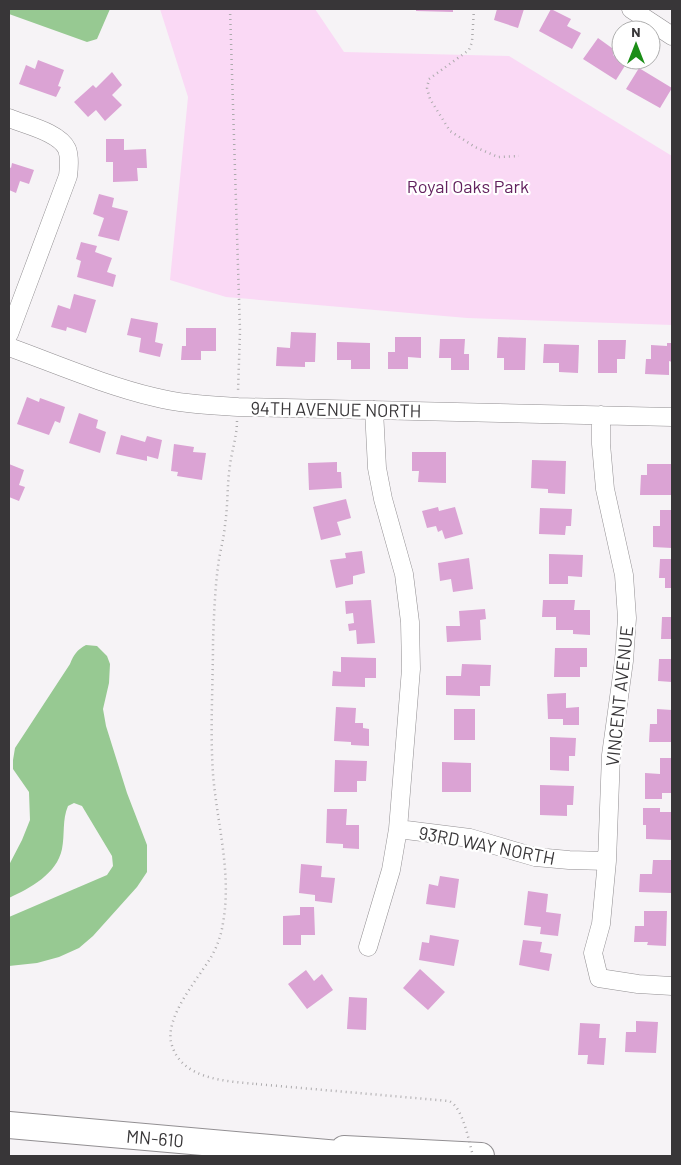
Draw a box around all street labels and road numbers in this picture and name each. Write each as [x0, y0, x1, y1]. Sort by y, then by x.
street label: 94TH AVENUE NORTH [250, 397, 422, 421]
street label: VINCENT AVENUE [601, 625, 637, 767]
street label: 93RD WAY NORTH [417, 821, 557, 869]
street label: MN-610 [125, 1125, 185, 1151]

